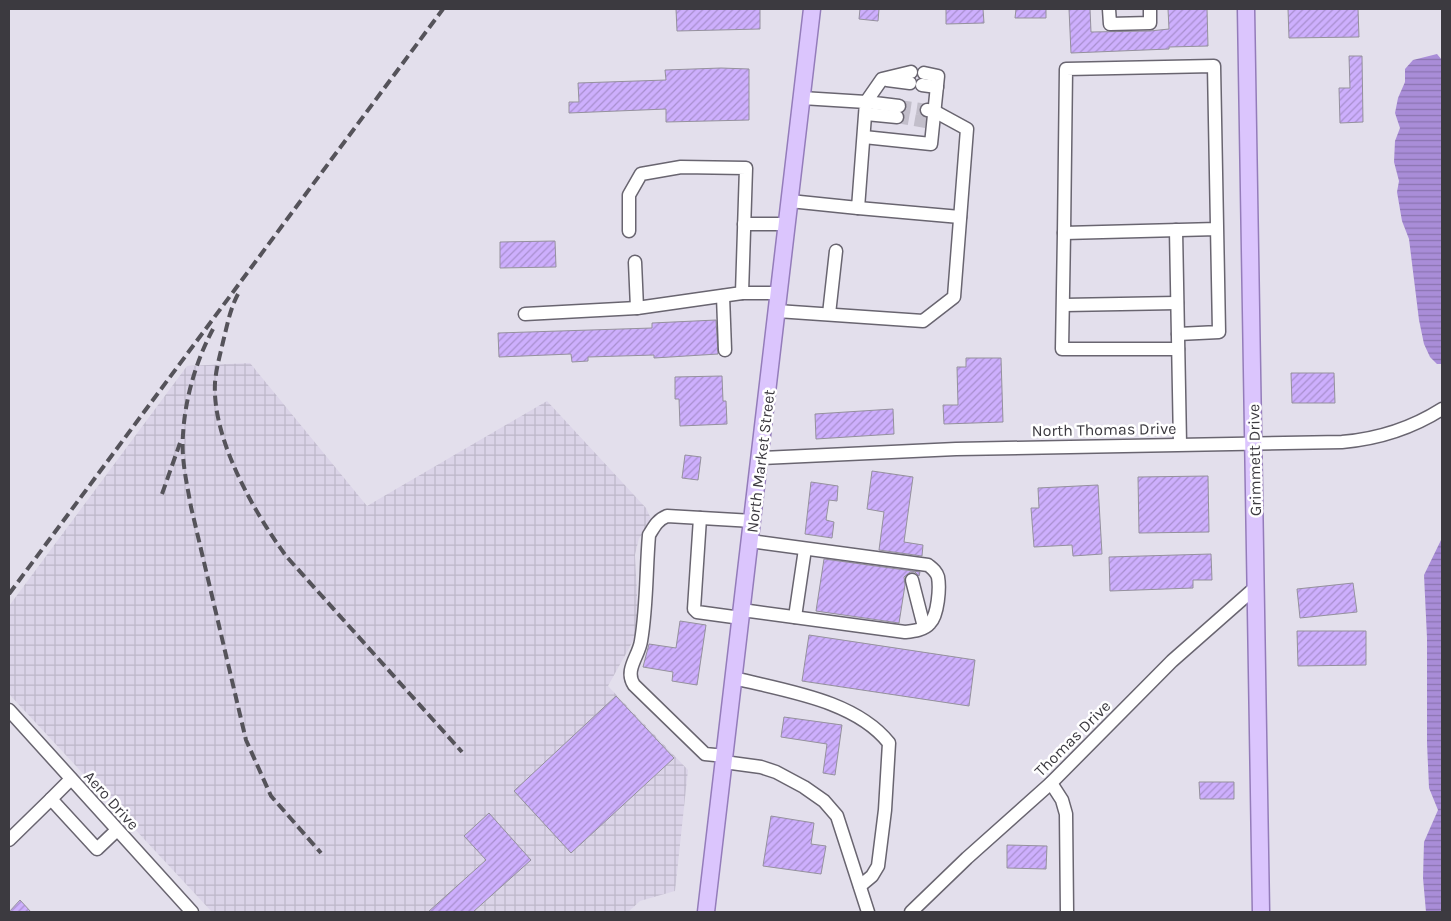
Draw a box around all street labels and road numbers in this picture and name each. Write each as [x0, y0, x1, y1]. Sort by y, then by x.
street label: North Market Street [742, 388, 779, 534]
street label: Grimmett Drive [1244, 404, 1265, 516]
street label: North Thomas Drive [1032, 419, 1177, 440]
street label: Thomas Drive [1030, 696, 1114, 780]
street label: Aero Drive [80, 767, 143, 834]

